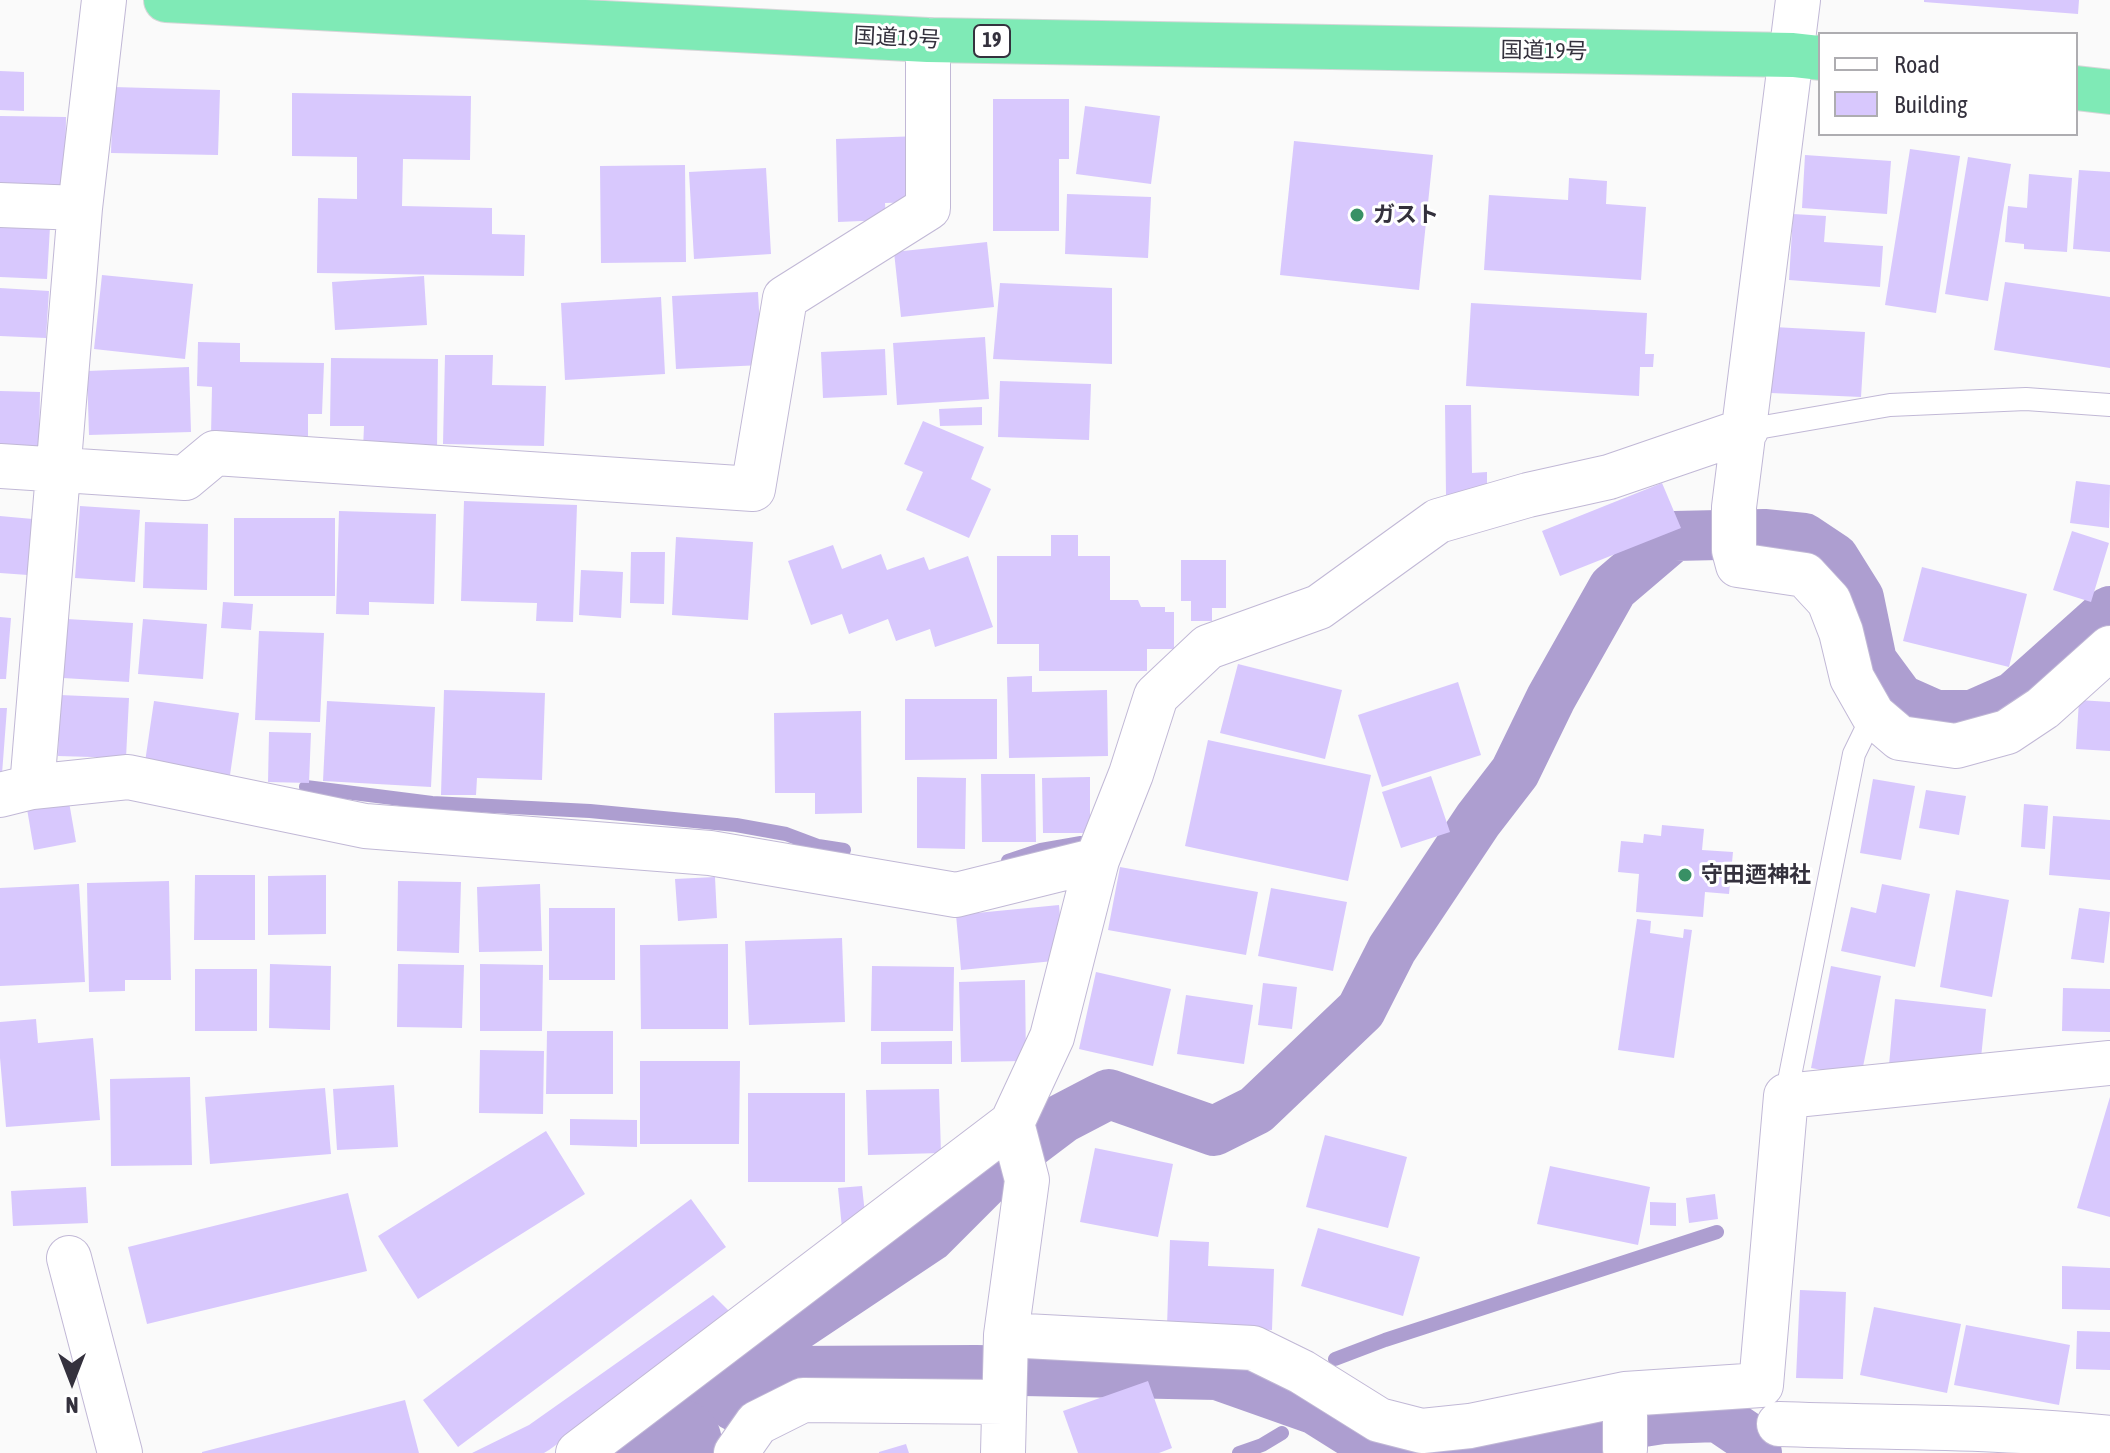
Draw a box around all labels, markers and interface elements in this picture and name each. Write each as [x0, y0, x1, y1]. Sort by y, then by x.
street label: 国道19号 [853, 23, 941, 53]
road number: 19 [974, 25, 1010, 57]
legend [1818, 32, 2078, 136]
street label: 国道19号 [1500, 37, 1588, 65]
text: Road [1894, 51, 1940, 78]
text: Building [1894, 91, 1967, 118]
place label: ガスト [1373, 202, 1439, 228]
marker: ガスト [1348, 206, 1366, 224]
place label: 守田迺神社 [1701, 862, 1811, 888]
marker: 守田迺神社 [1676, 866, 1694, 884]
north arrow [32, 1341, 112, 1421]
text: N [66, 1392, 79, 1418]

